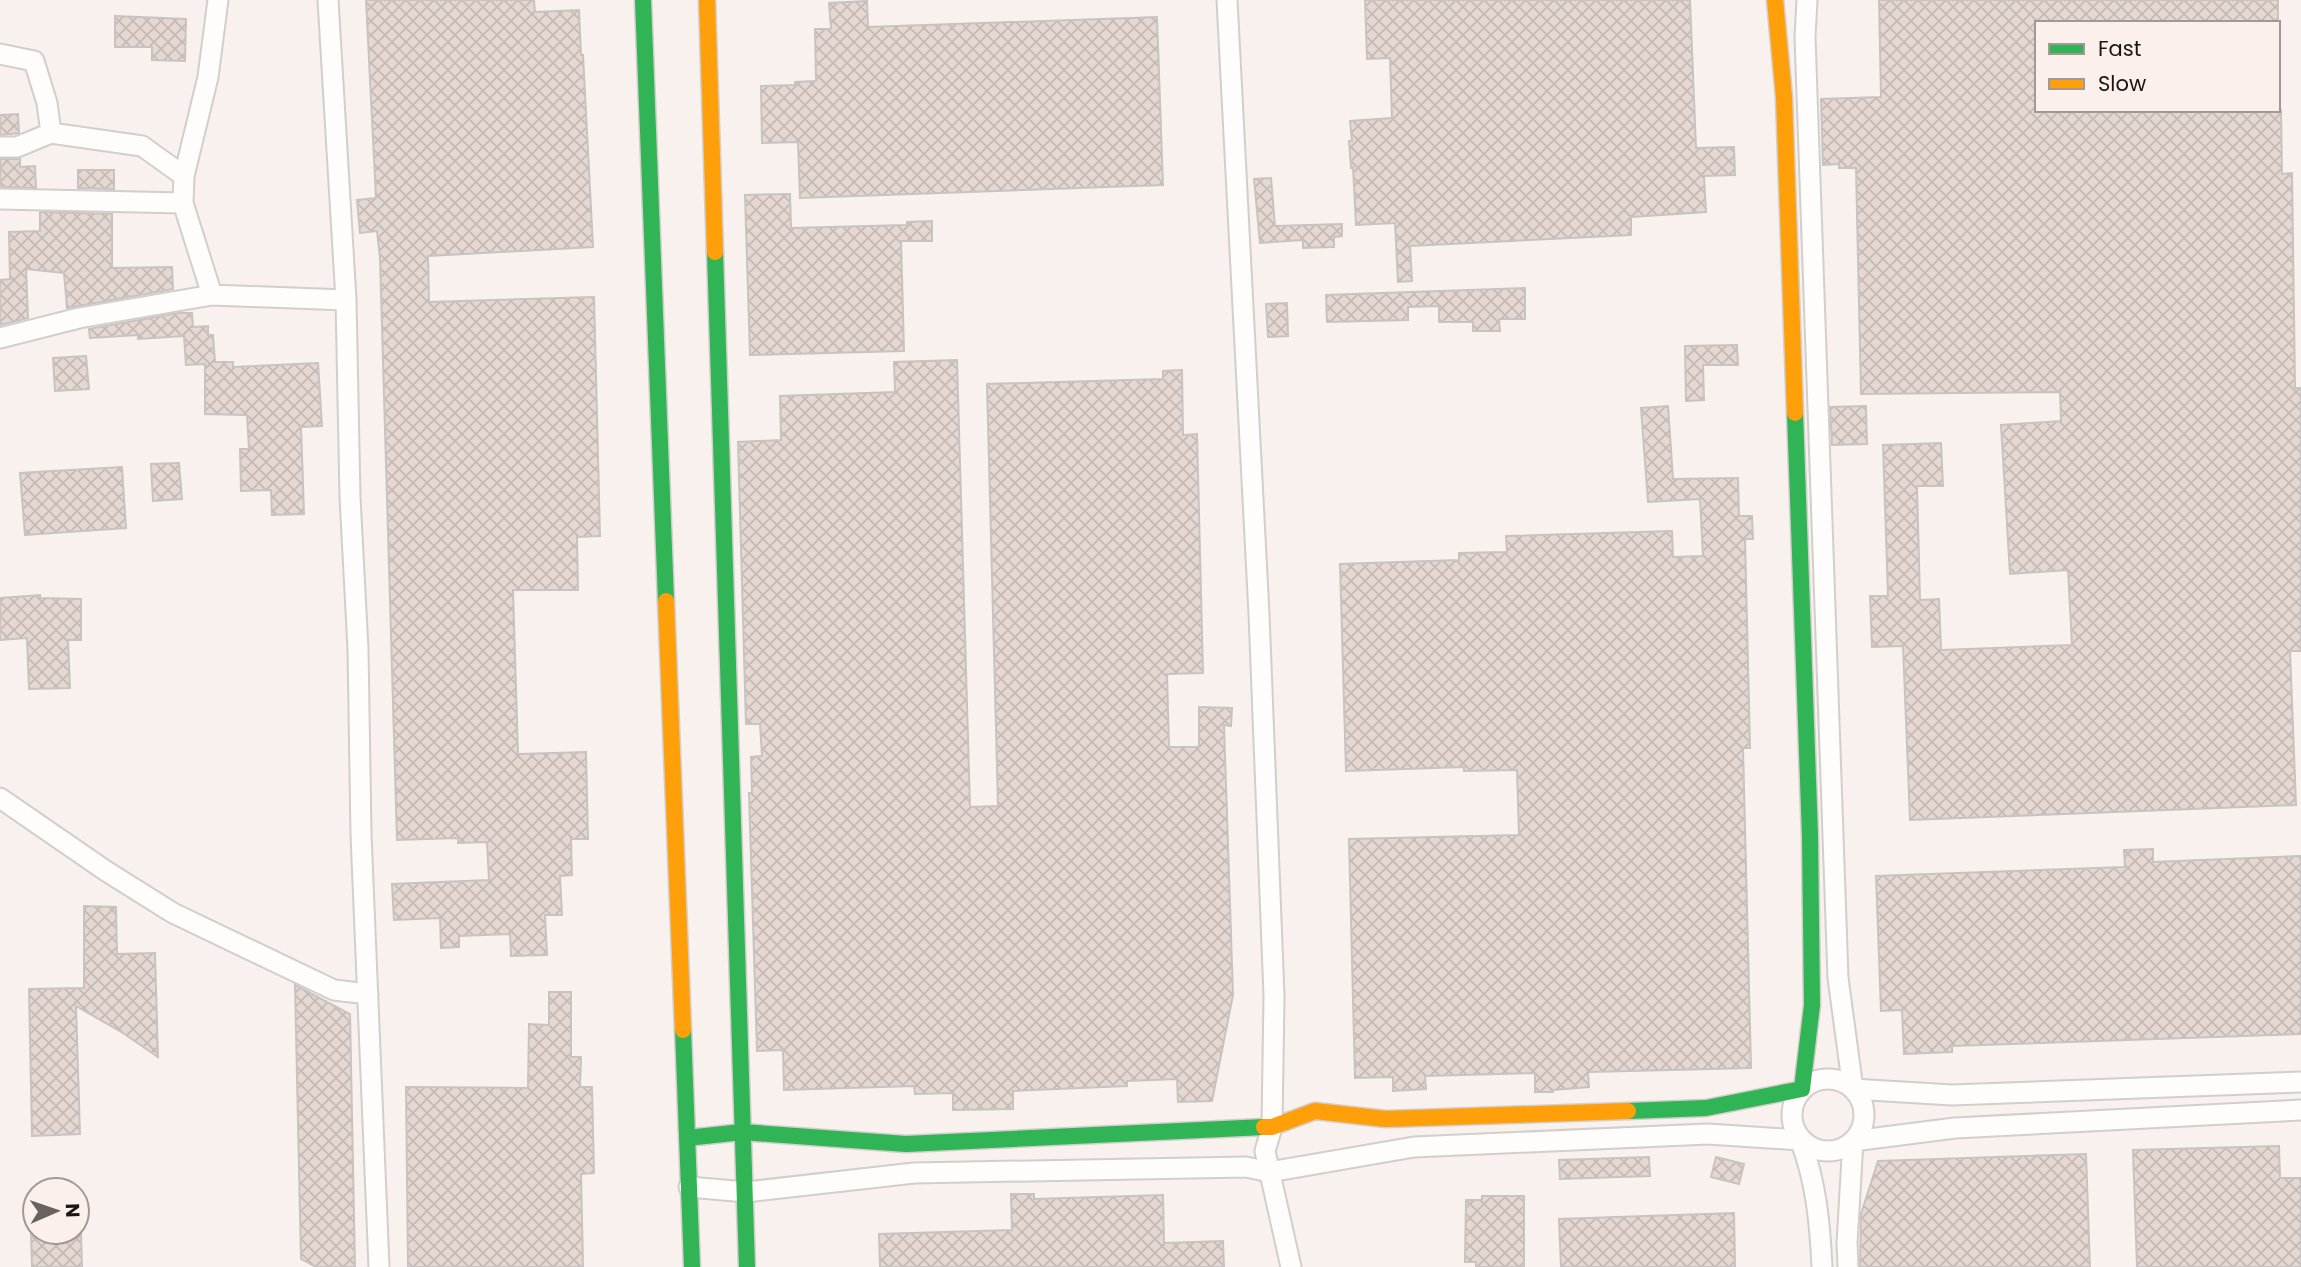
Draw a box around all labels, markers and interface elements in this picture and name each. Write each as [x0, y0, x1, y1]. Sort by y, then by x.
legend [2035, 21, 2280, 112]
text: Fast [2098, 34, 2141, 63]
text: Slow [2098, 69, 2146, 98]
north arrow [21, 1176, 91, 1246]
text: N [59, 1203, 86, 1218]

